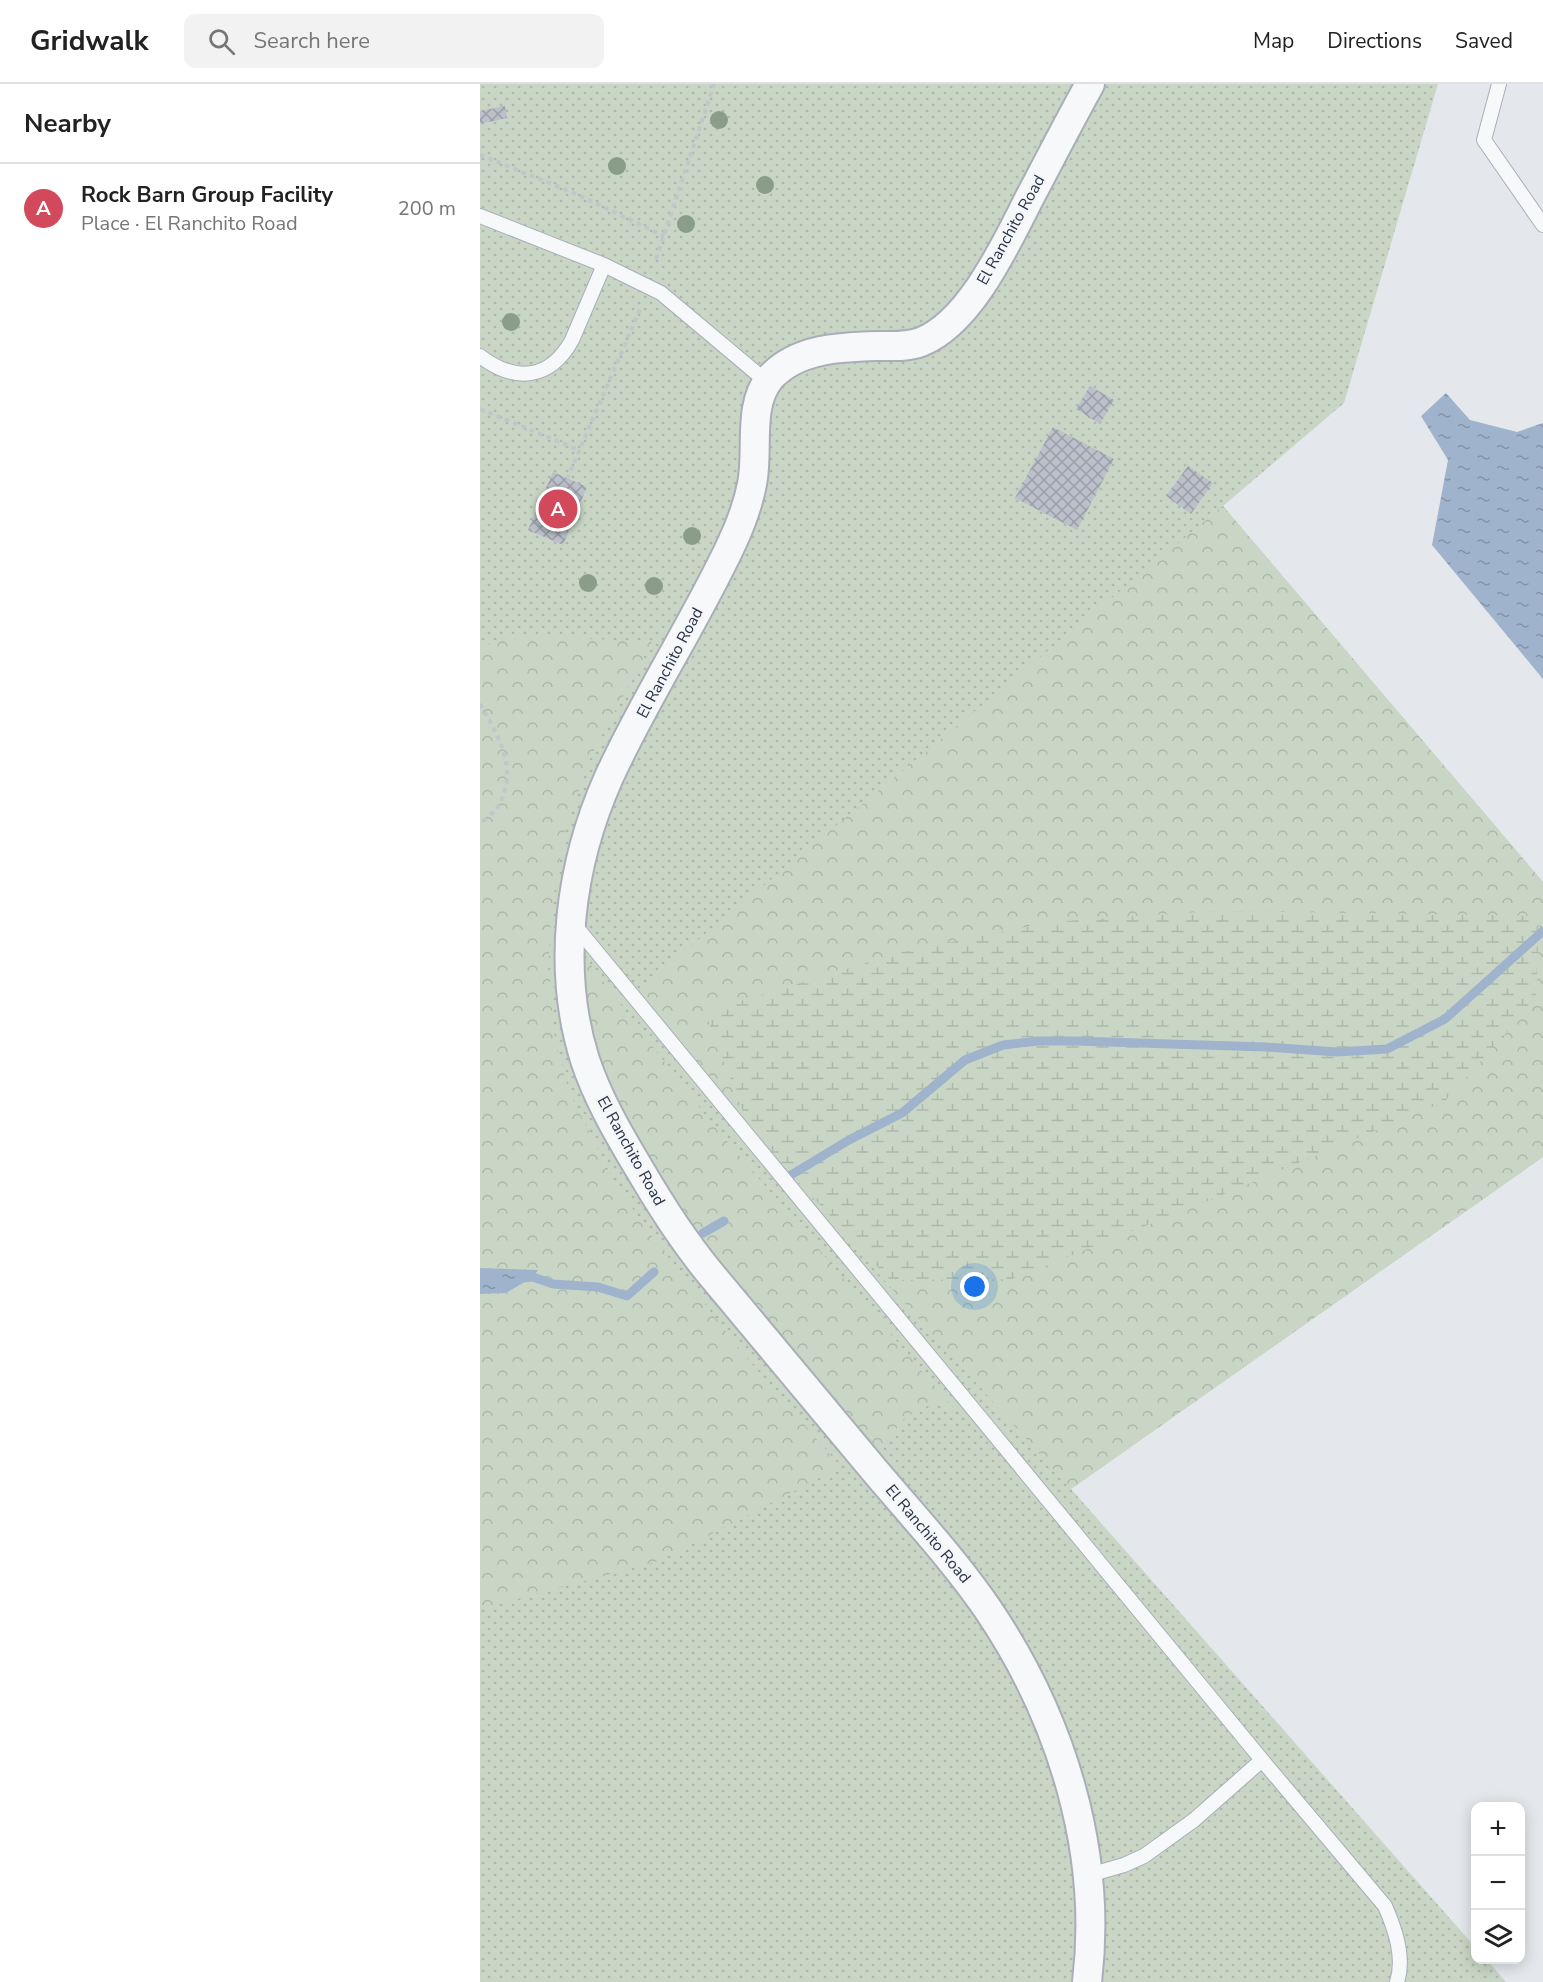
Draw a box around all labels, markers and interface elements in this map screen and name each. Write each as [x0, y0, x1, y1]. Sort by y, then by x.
search box [184, 14, 604, 68]
text: Gridwalk [30, 22, 148, 60]
icon: search [205, 25, 238, 58]
text: Search here [253, 26, 370, 56]
text: Map [1253, 27, 1294, 55]
text: Directions [1327, 27, 1422, 55]
text: Saved [1455, 27, 1513, 55]
text: Nearby [24, 106, 111, 141]
street label: El Ranchito Road [972, 171, 1050, 289]
text: Rock Barn Group Facility [81, 180, 333, 210]
text: A [36, 195, 51, 222]
text: 200 m [398, 195, 456, 222]
text: Place · El Ranchito Road [81, 210, 298, 237]
pin: A [538, 486, 578, 532]
street label: El Ranchito Road [632, 604, 708, 722]
street label: El Ranchito Road [592, 1092, 670, 1210]
your location [960, 1272, 989, 1301]
street label: El Ranchito Road [880, 1480, 976, 1588]
map controls [1471, 1802, 1525, 1964]
button: + [1471, 1802, 1525, 1856]
button: − [1471, 1856, 1525, 1910]
button: layers [1471, 1910, 1525, 1964]

